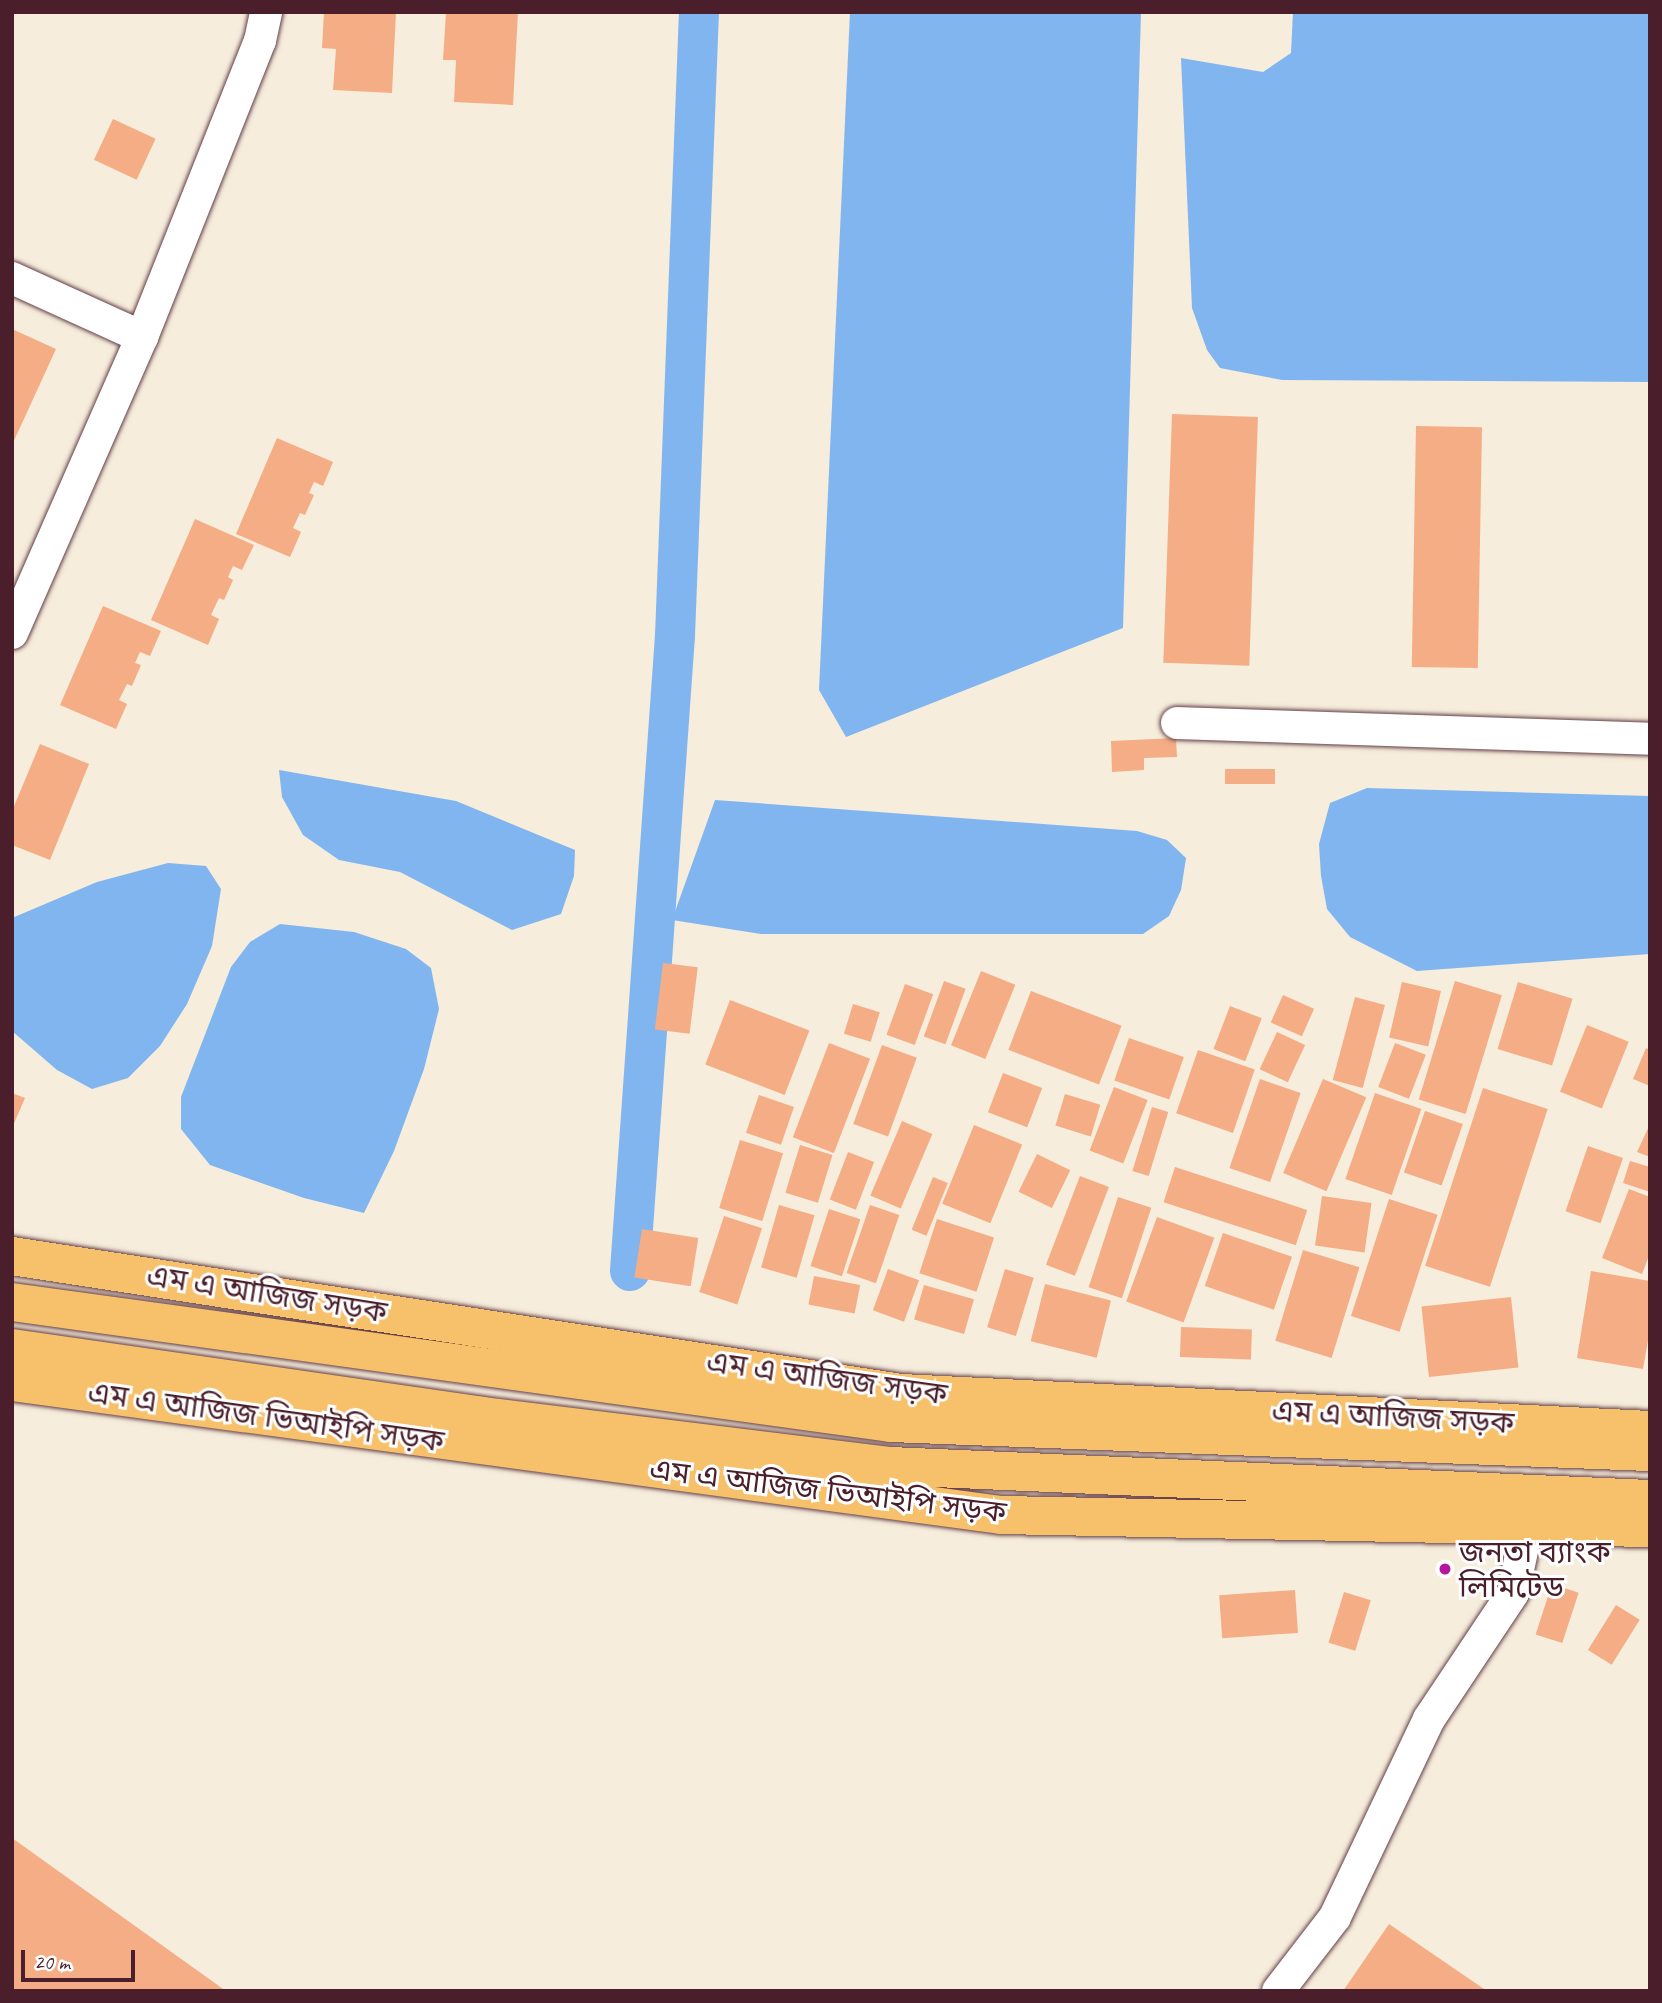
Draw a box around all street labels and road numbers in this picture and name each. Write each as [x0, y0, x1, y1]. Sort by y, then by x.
street label: এম এ আজিজ সড়ক [144, 1257, 390, 1331]
street label: এম এ আজিজ সড়ক [704, 1343, 950, 1413]
street label: এম এ আজিজ ভিআইপি সড়ক [86, 1374, 446, 1460]
street label: এম এ আজিজ সড়ক [1271, 1393, 1515, 1441]
street label: এম এ আজিজ ভিআইপি সড়ক [648, 1451, 1008, 1531]

